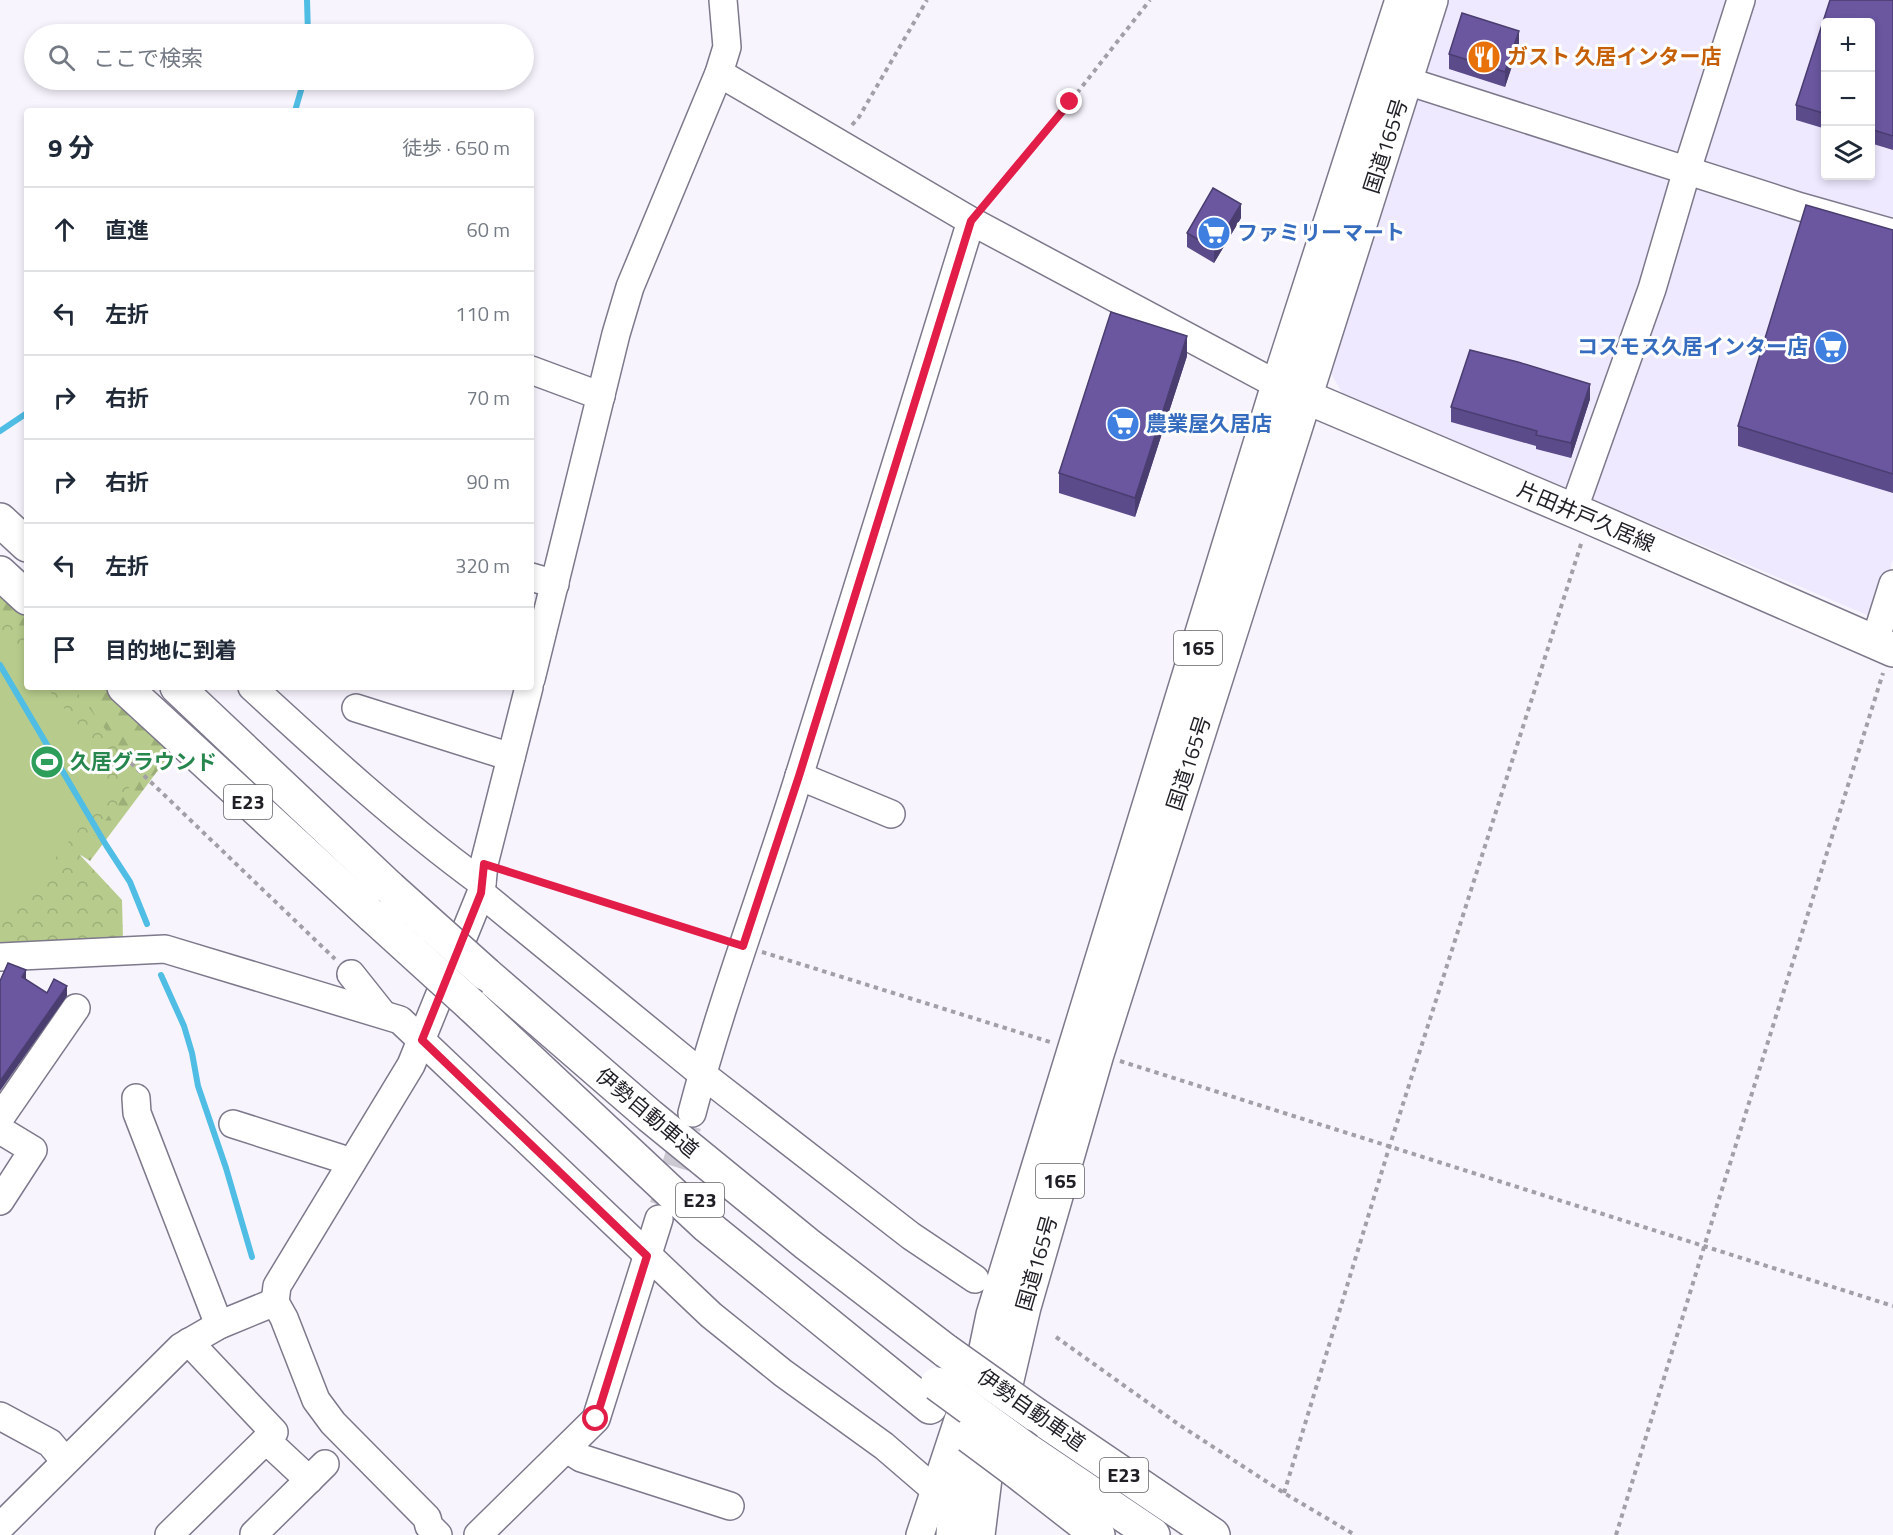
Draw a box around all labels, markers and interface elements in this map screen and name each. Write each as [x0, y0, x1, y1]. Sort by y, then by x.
map controls [1821, 18, 1875, 180]
button: + [1821, 18, 1875, 72]
search box [24, 24, 534, 90]
restaurant icon: ガスト 久居インター店 [1466, 39, 1502, 75]
place label: ガスト 久居インター店 [1507, 40, 1722, 72]
icon: search [45, 41, 78, 74]
text: ここで検索 [93, 41, 203, 75]
button: − [1821, 72, 1875, 126]
route end [1056, 88, 1082, 114]
street label: 国道165号 [1355, 94, 1415, 197]
button: layers [1821, 126, 1875, 180]
text: 9 分 [48, 128, 94, 167]
text: 徒歩 · 650 m [402, 132, 510, 163]
icon: ahead [48, 213, 81, 246]
text: 直進 [105, 213, 149, 247]
text: 60 m [466, 214, 510, 245]
supermarket icon: ファミリーマート [1196, 215, 1232, 251]
place label: ファミリーマート [1237, 216, 1405, 248]
icon: left [48, 297, 81, 330]
text: 左折 [105, 297, 149, 331]
text: 110 m [455, 298, 510, 329]
supermarket icon: コスモス久居インター店 [1813, 329, 1849, 365]
place label: コスモス久居インター店 [1577, 330, 1808, 362]
icon: right [48, 381, 81, 414]
text: 右折 [105, 381, 149, 415]
text: 70 m [466, 382, 510, 413]
supermarket icon: 農業屋久居店 [1105, 406, 1141, 442]
place label: 農業屋久居店 [1146, 407, 1272, 439]
icon: right [48, 465, 81, 498]
text: 右折 [105, 465, 149, 499]
text: 90 m [466, 466, 510, 497]
street label: 片田井戸久居線 [1512, 473, 1660, 560]
icon: left [48, 549, 81, 582]
text: 左折 [105, 549, 149, 583]
text: 320 m [455, 550, 510, 581]
road number: 165 [1174, 631, 1222, 665]
icon: arrive [48, 633, 81, 666]
text: 目的地に到着 [105, 633, 237, 667]
street label: 国道165号 [1158, 711, 1218, 814]
sports icon: 久居グラウンド [29, 744, 65, 780]
place label: 久居グラウンド [70, 745, 217, 777]
road number: E23 [224, 785, 272, 819]
street label: 伊勢自動車道 [589, 1059, 706, 1165]
road number: 165 [1036, 1164, 1084, 1198]
road number: E23 [676, 1183, 724, 1217]
street label: 国道165号 [1007, 1211, 1065, 1314]
street label: 伊勢自動車道 [971, 1360, 1092, 1458]
route start [582, 1405, 608, 1431]
road number: E23 [1100, 1458, 1148, 1492]

